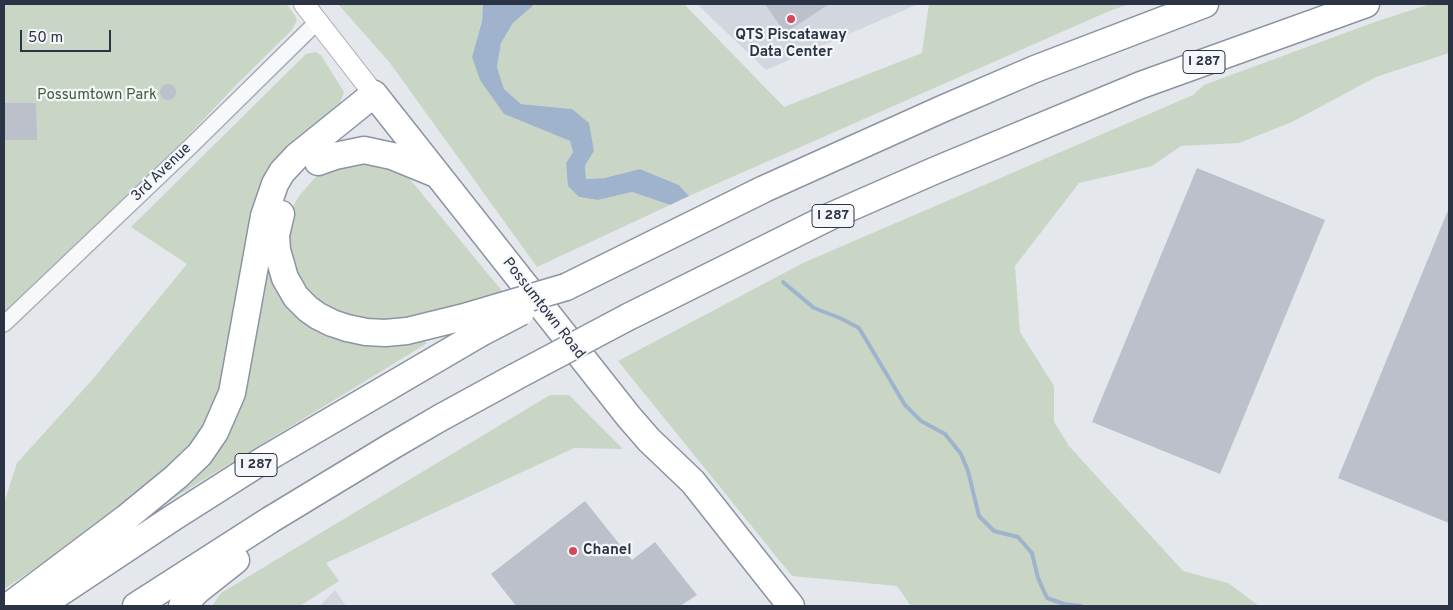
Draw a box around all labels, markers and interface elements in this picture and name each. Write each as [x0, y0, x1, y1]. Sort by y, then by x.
marker: QTS Piscataway Data Center [785, 13, 797, 25]
scale bar [22, 20, 114, 52]
place label: QTS Piscataway Data Center [735, 27, 847, 62]
text: 50 m [28, 29, 63, 48]
road number: I 287 [1183, 51, 1225, 74]
park label: Possumtown Park [37, 87, 157, 105]
street label: 3rd Avenue [128, 140, 196, 206]
road number: I 287 [812, 205, 854, 228]
street label: Possumtown Road [498, 255, 588, 363]
road number: I 287 [235, 454, 277, 476]
place label: Chanel [583, 542, 632, 560]
marker: Chanel [567, 545, 579, 557]

